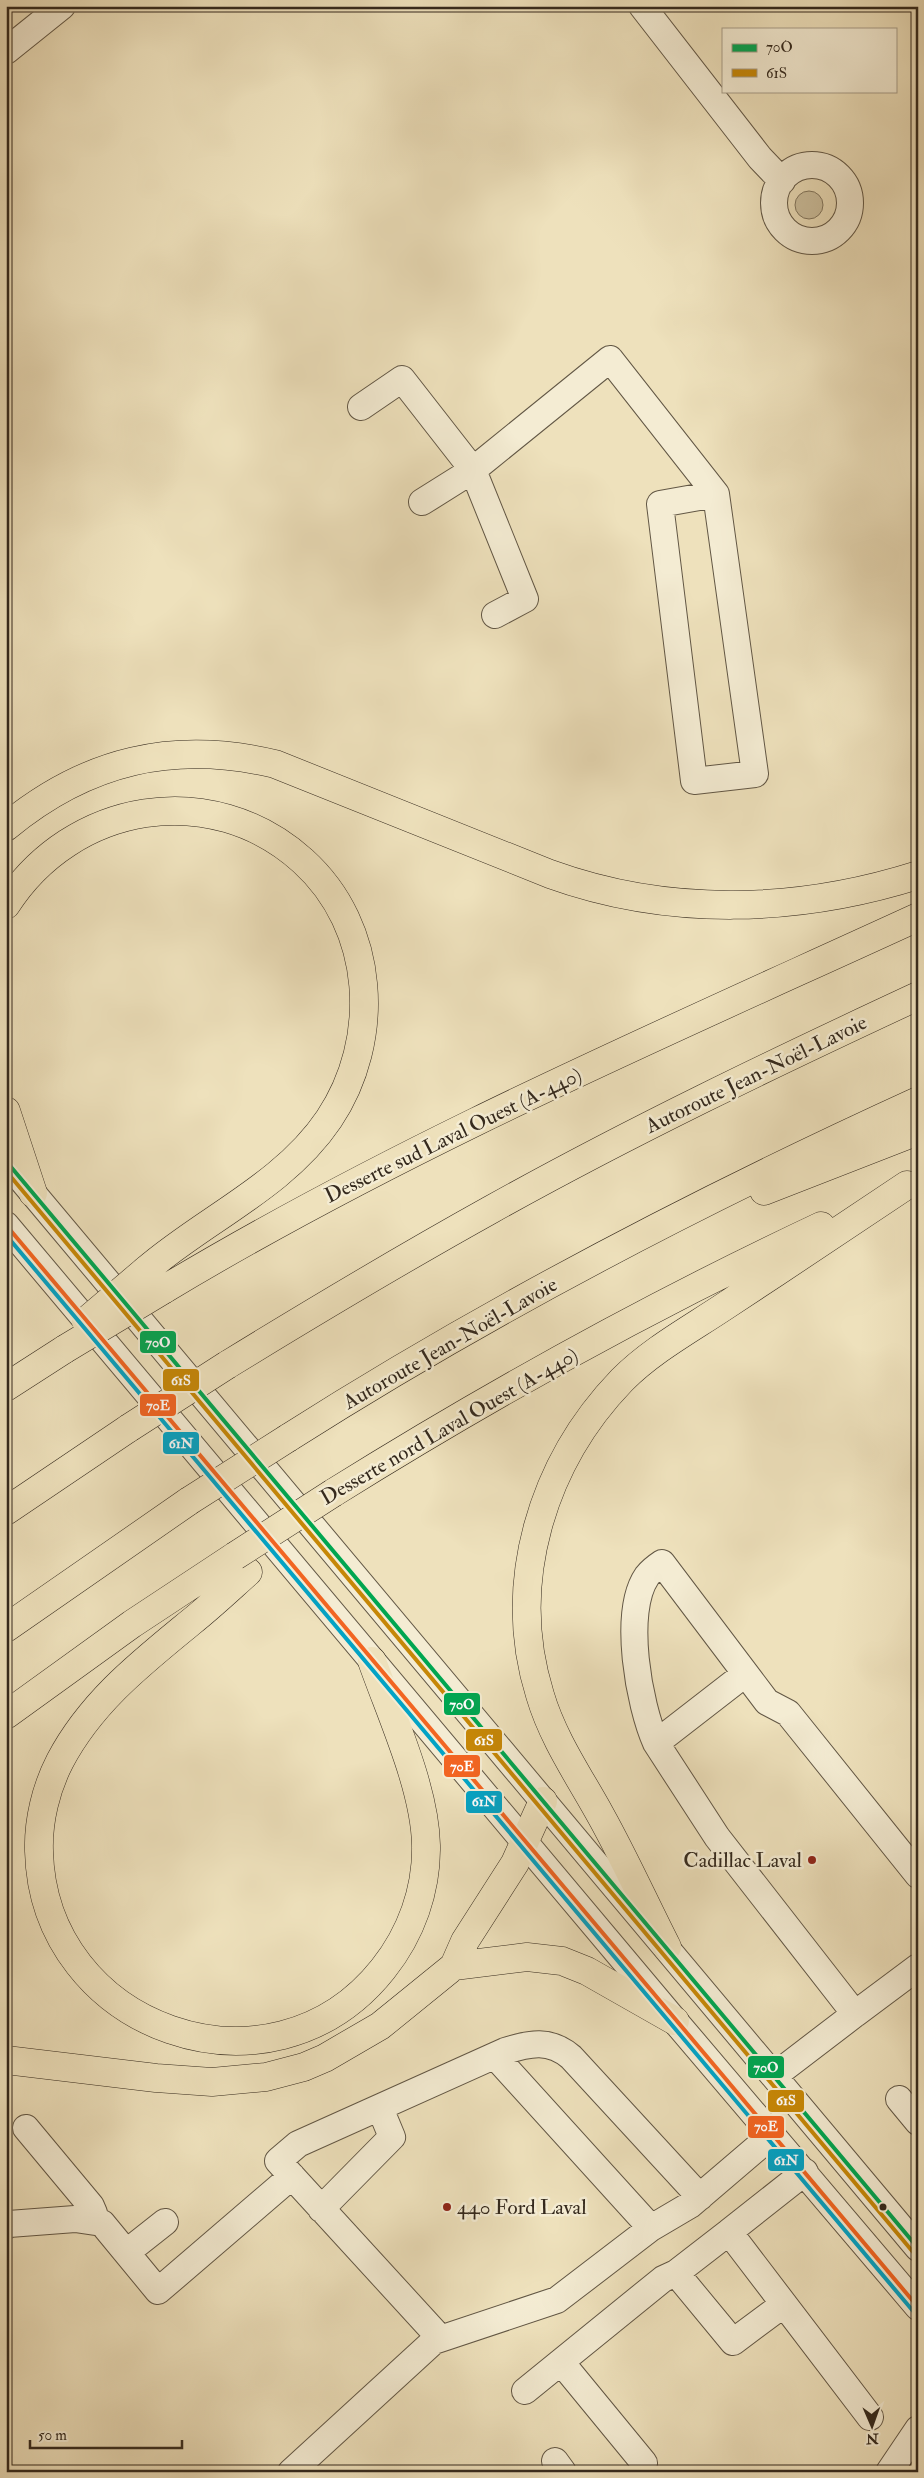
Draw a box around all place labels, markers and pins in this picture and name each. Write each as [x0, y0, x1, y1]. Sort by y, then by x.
place label: Cadillac Laval [683, 1847, 803, 1874]
marker: Cadillac Laval [806, 1854, 818, 1866]
place label: 440 Ford Laval [457, 2194, 587, 2221]
marker: 440 Ford Laval [441, 2201, 453, 2213]
unlabelled marker [878, 2202, 888, 2212]

